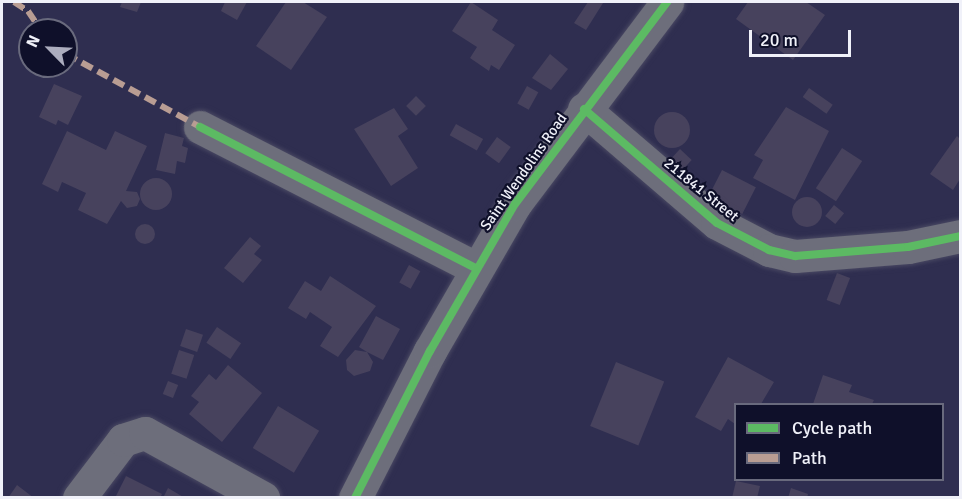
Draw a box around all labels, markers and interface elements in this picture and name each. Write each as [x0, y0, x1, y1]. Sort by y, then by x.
north arrow [18, 18, 78, 78]
scale bar [752, 18, 854, 56]
text: 20 m [760, 29, 798, 51]
text: N [22, 32, 45, 51]
street label: Saint Wendolins Road [477, 110, 571, 234]
street label: 211841 Street [660, 154, 742, 226]
legend [734, 403, 944, 481]
text: Cycle path [792, 417, 872, 439]
text: Path [792, 447, 827, 469]

